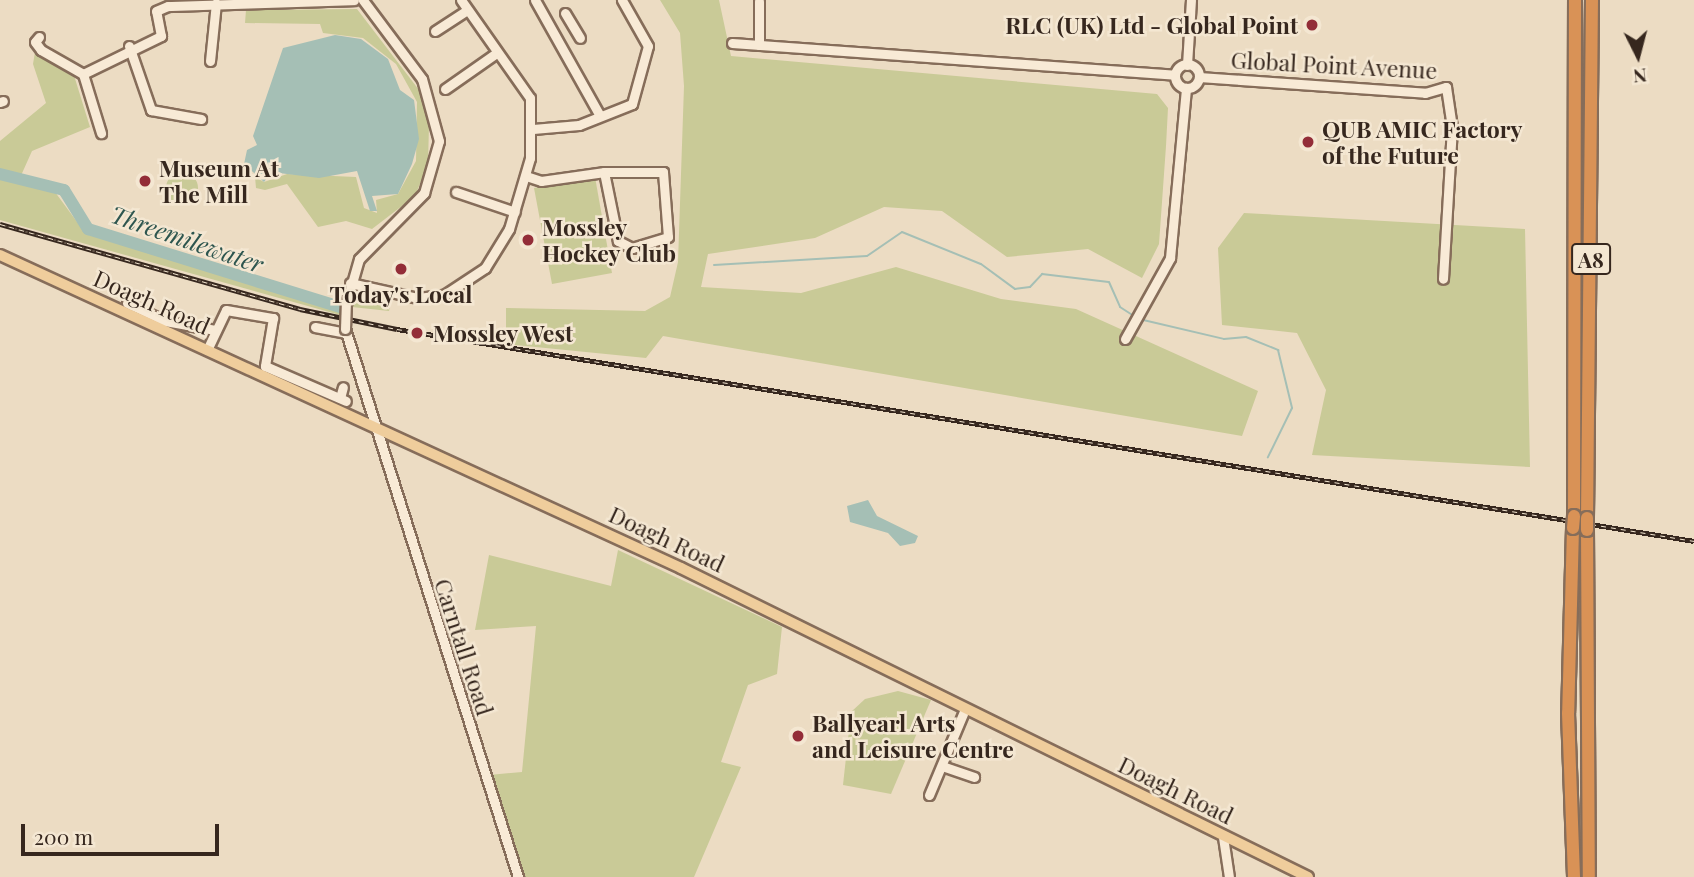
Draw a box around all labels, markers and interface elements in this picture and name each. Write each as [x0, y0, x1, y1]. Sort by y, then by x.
place label: RLC (UK) Ltd - Global Point [1005, 11, 1298, 39]
marker: RLC (UK) Ltd - Global Point [1304, 17, 1320, 33]
north arrow [1603, 21, 1673, 91]
street label: Global Point Avenue [1230, 46, 1438, 84]
text: N [1632, 63, 1648, 91]
place label: QUB AMIC Factory of the Future [1322, 115, 1523, 169]
marker: QUB AMIC Factory of the Future [1300, 134, 1316, 150]
place label: Museum At The Mill [159, 154, 280, 208]
marker: Museum At The Mill [137, 173, 153, 189]
water label: Threemilewater [107, 199, 267, 279]
place label: Mossley Hockey Club [542, 213, 677, 267]
marker: Mossley Hockey Club [520, 232, 536, 248]
road number: A8 [1570, 242, 1612, 276]
marker: Today's Local [393, 261, 409, 277]
street label: Doagh Road [90, 264, 214, 340]
place label: Today's Local [330, 280, 472, 308]
place label: Mossley West [433, 319, 575, 347]
marker: Mossley West [407, 323, 427, 343]
street label: Doagh Road [605, 500, 729, 578]
street label: Carntall Road [429, 575, 499, 719]
place label: Ballyearl Arts and Leisure Centre [812, 709, 1014, 763]
marker: Ballyearl Arts and Leisure Centre [790, 728, 806, 744]
street label: Doagh Road [1114, 750, 1238, 830]
scale bar [24, 810, 222, 854]
text: 200 m [34, 822, 93, 850]

